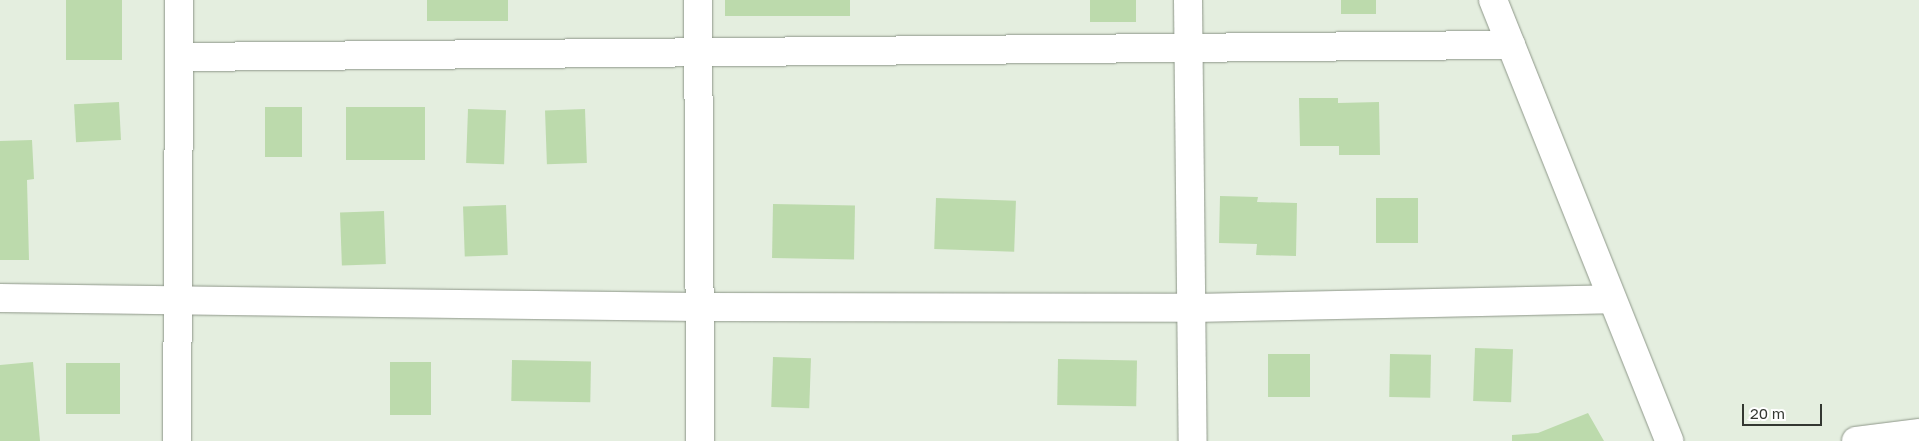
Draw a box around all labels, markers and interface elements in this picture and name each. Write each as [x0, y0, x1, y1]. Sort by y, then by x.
scale bar [1744, 394, 1824, 426]
text: 20 m [1750, 404, 1785, 422]

